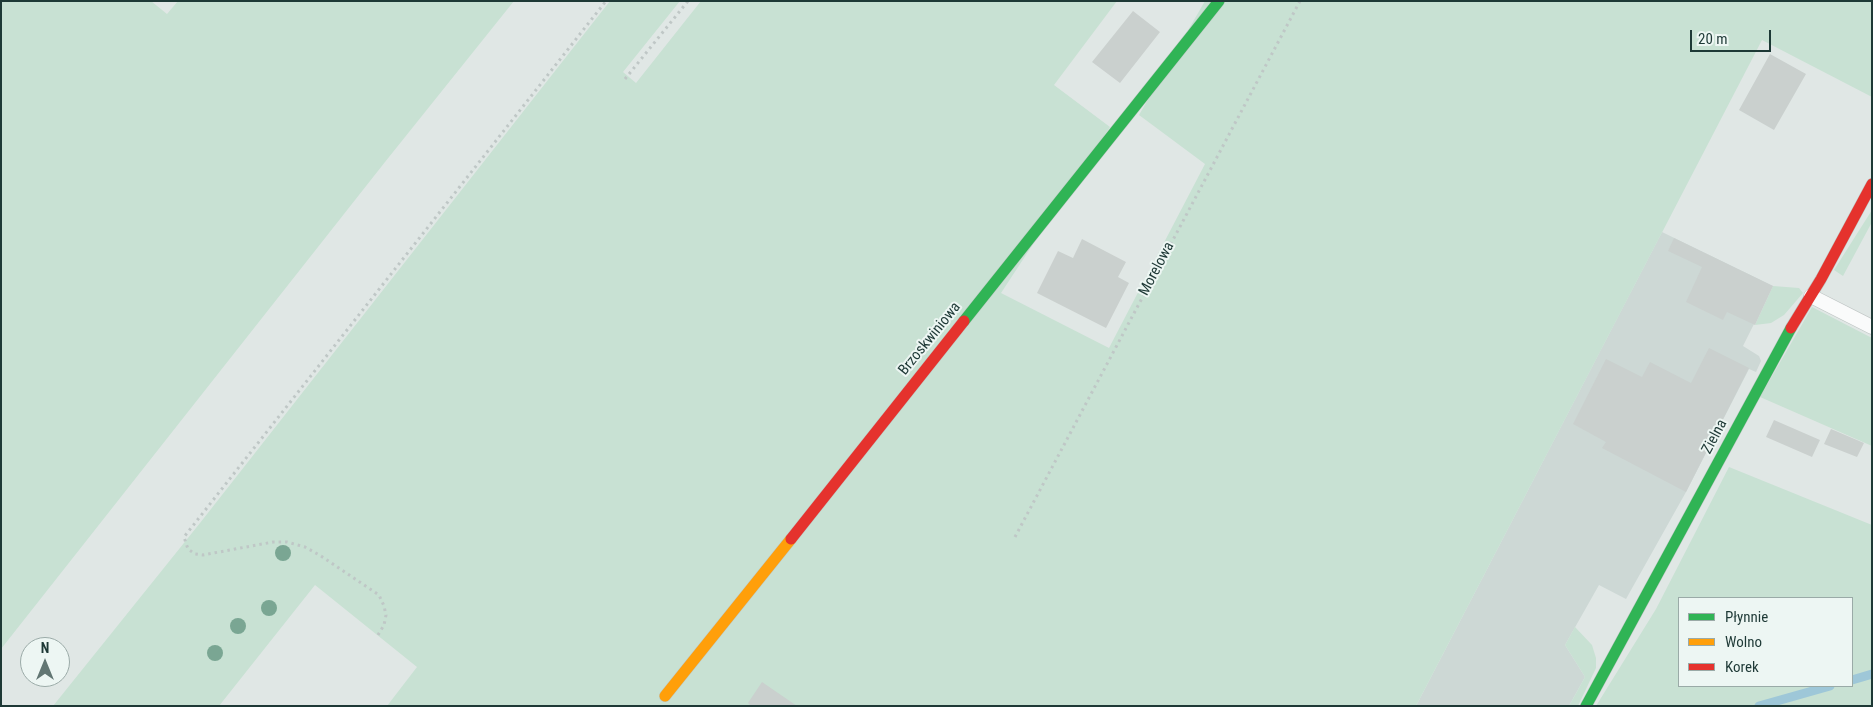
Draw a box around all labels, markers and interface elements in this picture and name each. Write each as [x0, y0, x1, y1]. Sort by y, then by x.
scale bar [1693, 20, 1774, 52]
text: 20 m [1698, 30, 1728, 48]
street label: Morelowa [1135, 239, 1179, 299]
street label: Brzoskwiniowa [895, 299, 965, 379]
street label: Zielna [1699, 417, 1731, 457]
legend [1678, 597, 1853, 687]
text: Płynnie [1725, 608, 1768, 626]
text: Wolno [1725, 633, 1762, 651]
north arrow [20, 637, 70, 687]
text: N [41, 640, 49, 656]
text: Korek [1725, 658, 1759, 676]

